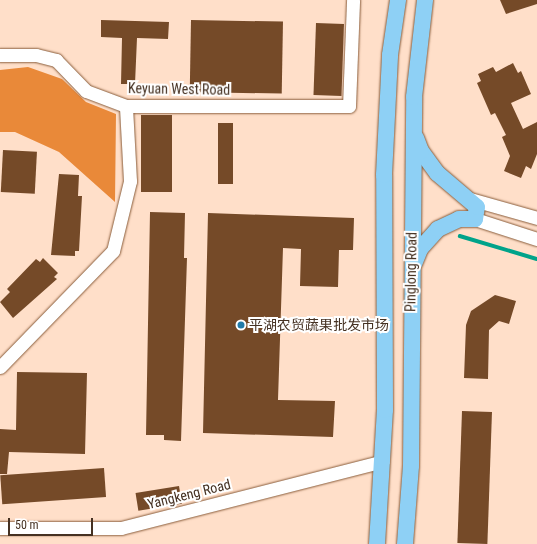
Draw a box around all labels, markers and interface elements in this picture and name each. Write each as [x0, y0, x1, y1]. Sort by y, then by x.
street label: Keyuan West Road [128, 80, 230, 98]
street label: Pinglong Road [402, 232, 420, 312]
place label: 平湖农贸蔬果批发市场 [249, 317, 389, 333]
marker: 平湖农贸蔬果批发市场 [236, 320, 246, 330]
street label: Yangkeng Road [146, 476, 232, 512]
scale bar [10, 510, 95, 536]
text: 50 m [15, 518, 39, 532]

